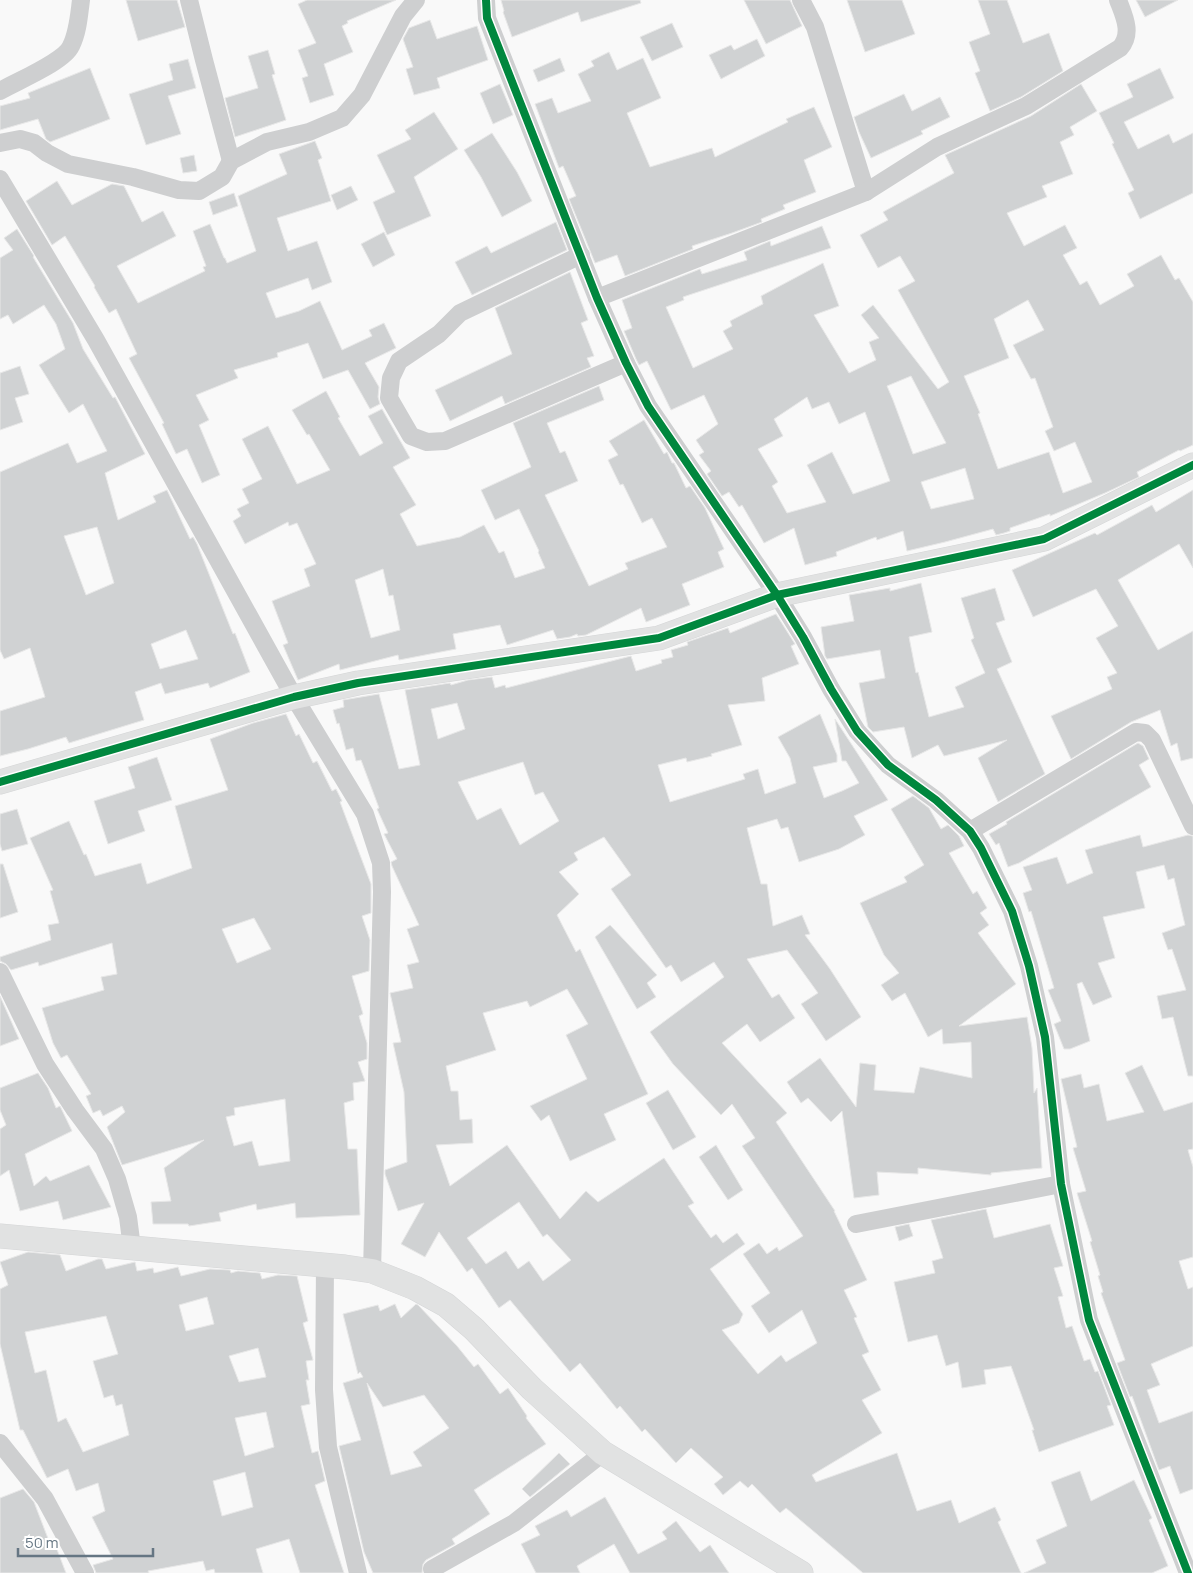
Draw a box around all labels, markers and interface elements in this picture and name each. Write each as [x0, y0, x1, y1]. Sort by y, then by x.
scale bar [18, 1526, 152, 1558]
text: 50 m [25, 1532, 59, 1553]

